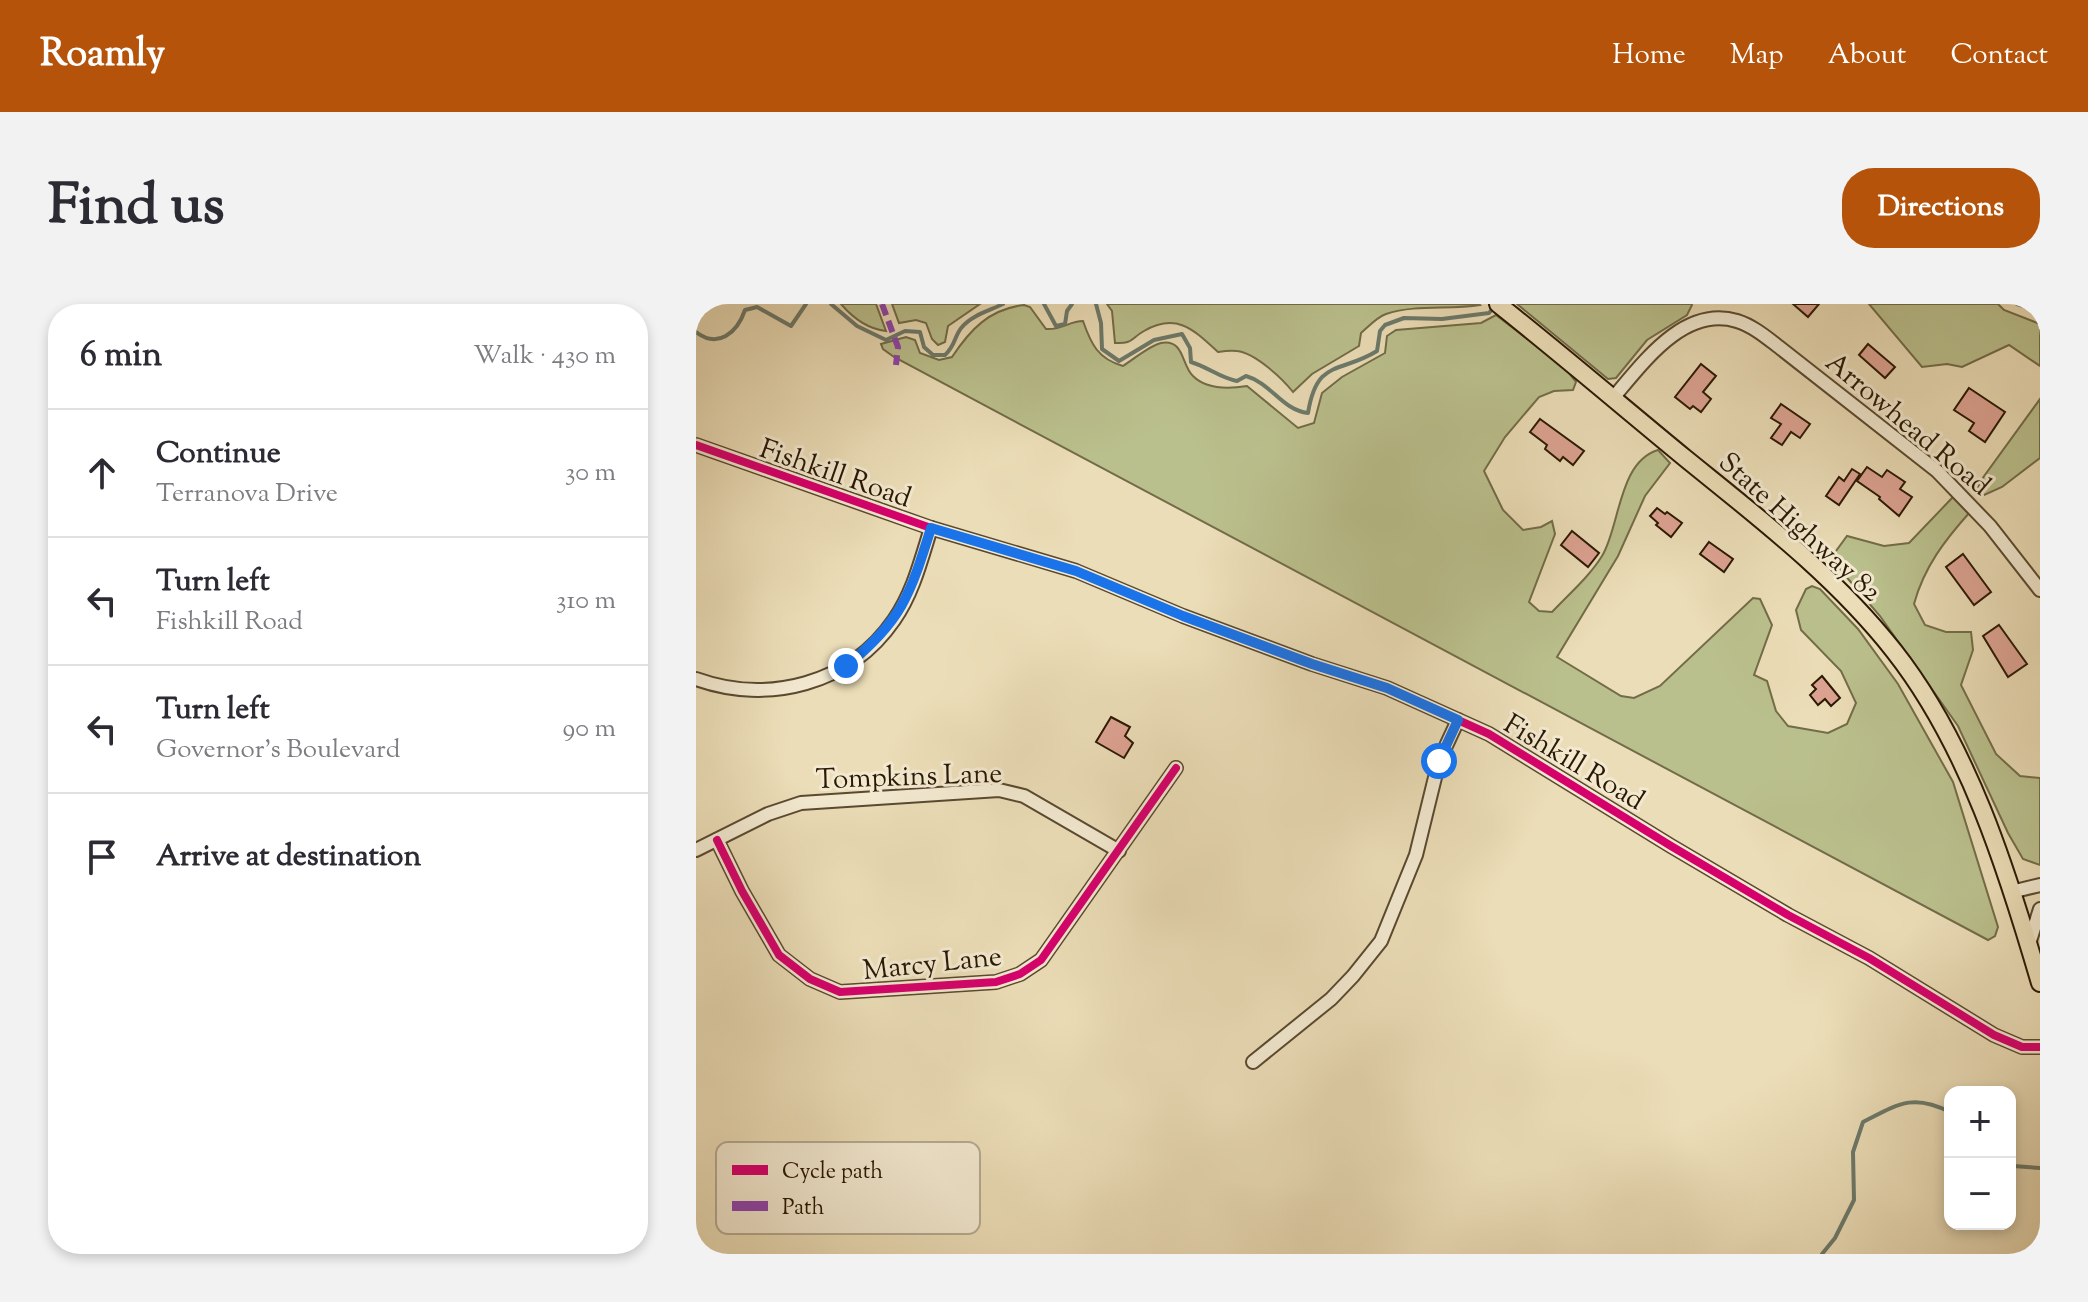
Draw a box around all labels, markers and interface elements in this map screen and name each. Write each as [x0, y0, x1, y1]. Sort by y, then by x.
text: Roamly [40, 29, 165, 83]
text: Home [1612, 36, 1686, 76]
text: Map [1730, 36, 1784, 76]
text: About [1828, 36, 1906, 76]
text: Contact [1950, 36, 2048, 76]
text: Find us [48, 168, 224, 249]
button: Directions [1842, 168, 2040, 248]
text: 6 min [80, 332, 162, 381]
text: Walk · 430 m [473, 338, 616, 375]
street label: Arrowhead Road [1816, 344, 1999, 507]
street label: Fishkill Road [754, 430, 917, 520]
text: Continue [156, 433, 281, 476]
street label: State Highway 82 [1709, 444, 1889, 612]
icon: ahead [80, 451, 124, 495]
text: 30 m [565, 455, 616, 492]
text: Terranova Drive [156, 476, 338, 513]
text: Turn left [156, 561, 270, 604]
icon: left [80, 579, 124, 623]
text: 310 m [556, 583, 616, 620]
text: Fishkill Road [156, 604, 303, 641]
route end [828, 648, 864, 684]
text: Turn left [156, 689, 270, 732]
street label: Fishkill Road [1495, 706, 1652, 822]
icon: left [80, 707, 124, 751]
text: 90 m [563, 711, 616, 748]
text: Governor's Boulevard [156, 732, 400, 769]
route start [1421, 743, 1457, 779]
street label: Tompkins Lane [815, 755, 1003, 801]
icon: arrive [80, 835, 124, 879]
text: Arrive at destination [156, 836, 421, 879]
street label: Marcy Lane [861, 938, 1004, 992]
map controls [1944, 1086, 2016, 1230]
button: + [1944, 1086, 2016, 1158]
legend [716, 1142, 980, 1234]
text: Cycle path [782, 1157, 883, 1189]
button: − [1944, 1158, 2016, 1230]
text: Path [782, 1193, 825, 1225]

